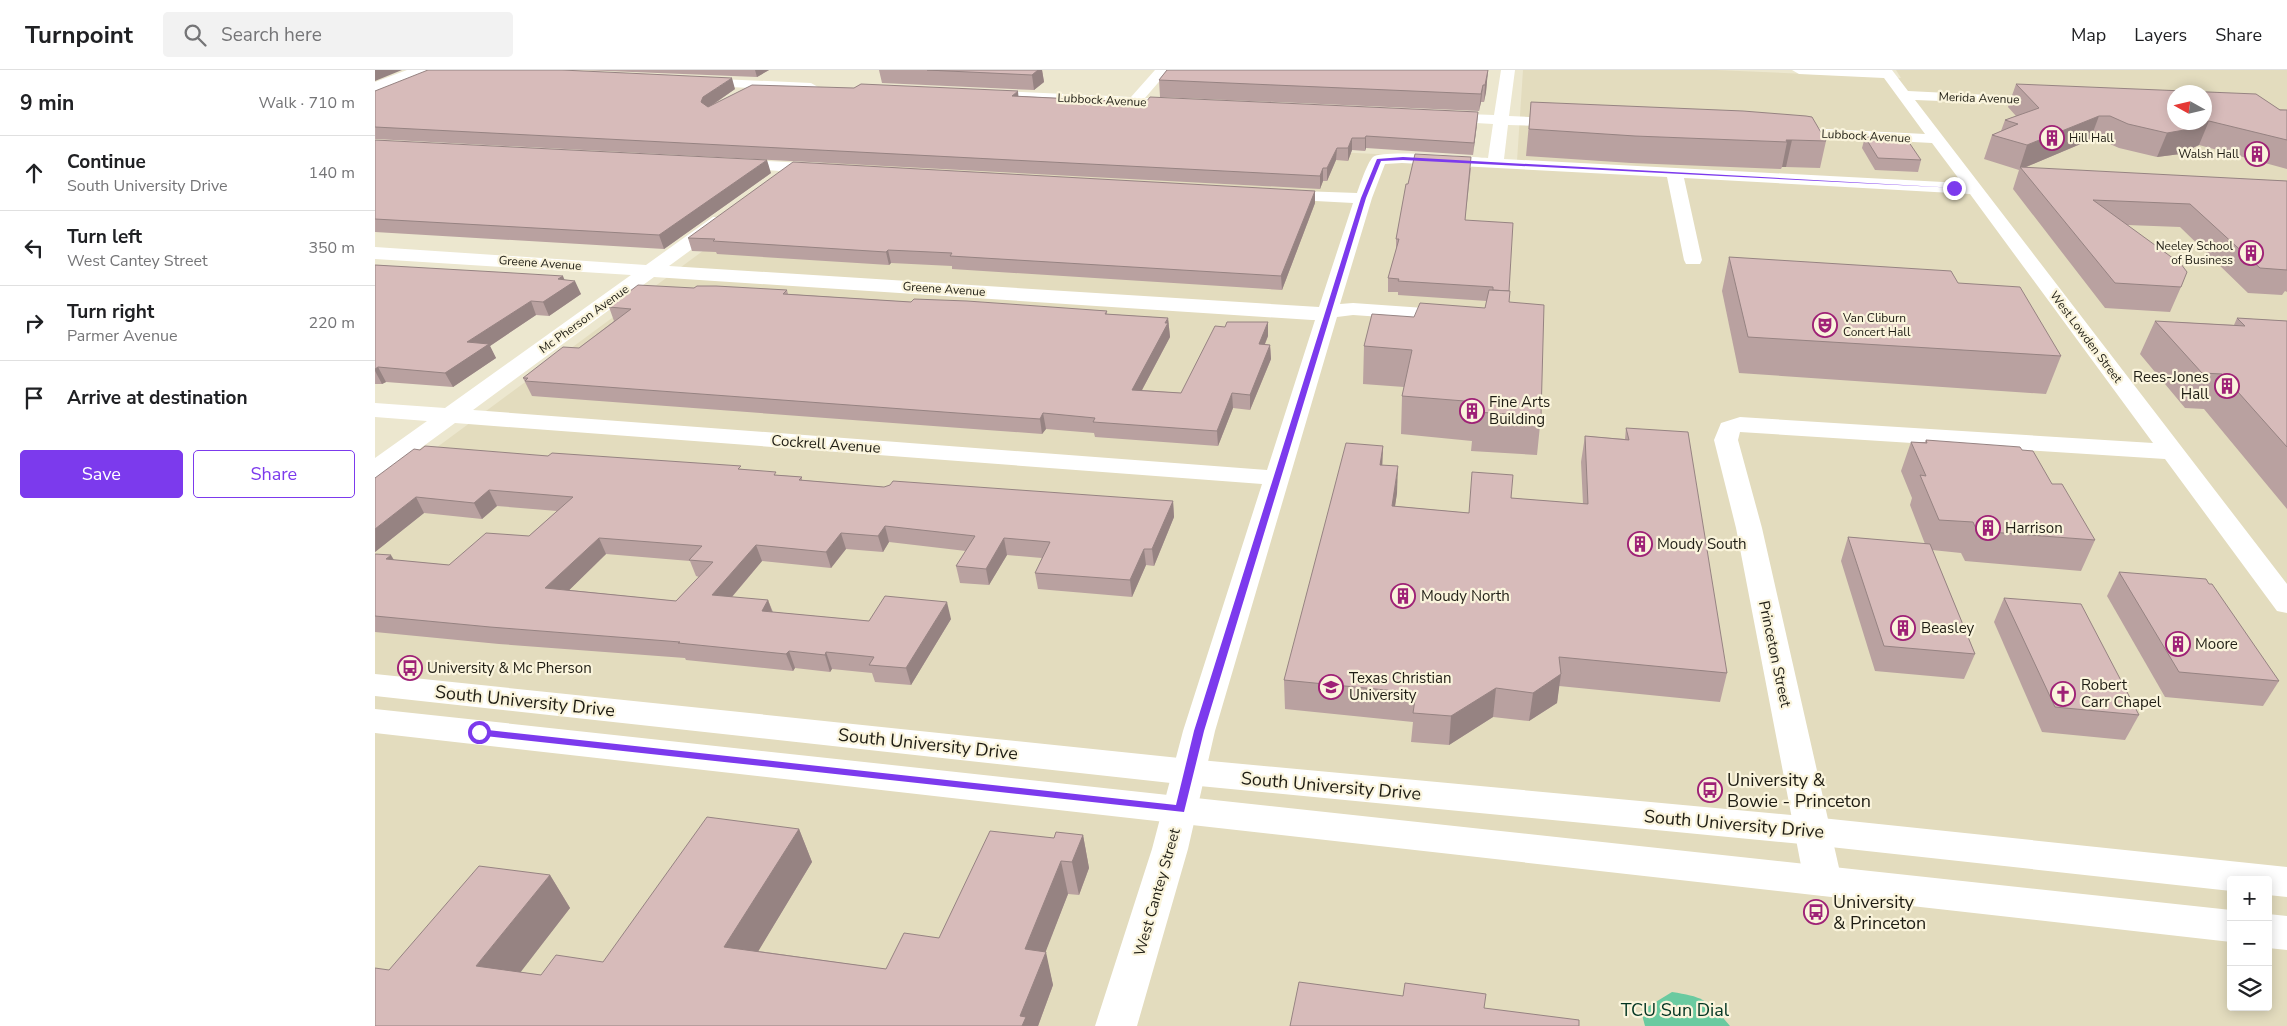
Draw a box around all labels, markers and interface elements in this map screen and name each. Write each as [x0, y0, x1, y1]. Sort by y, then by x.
search box [163, 12, 513, 57]
text: Turnpoint [25, 19, 133, 51]
icon: search [181, 21, 209, 49]
text: Search here [221, 22, 322, 48]
text: Map [2071, 23, 2106, 47]
text: Layers [2134, 23, 2187, 47]
text: Share [2215, 23, 2262, 47]
north arrow [2167, 85, 2212, 130]
text: 9 min [20, 89, 74, 117]
street label: Merida Avenue [1938, 89, 2020, 107]
street label: Lubbock Avenue [1057, 90, 1147, 110]
text: Walk · 710 m [259, 92, 355, 114]
building icon: Hill Hall [2039, 125, 2065, 151]
street label: Lubbock Avenue [1821, 126, 1911, 146]
place label: Hill Hall [2069, 130, 2114, 146]
building icon: Walsh Hall [2244, 141, 2270, 167]
place label: Walsh Hall [2178, 146, 2239, 162]
text: Continue [67, 149, 146, 175]
icon: ahead [20, 159, 48, 187]
text: 140 m [308, 162, 355, 184]
text: South University Drive [67, 175, 228, 197]
route end [1943, 177, 1966, 200]
text: Turn left [67, 224, 142, 250]
icon: left [20, 234, 48, 262]
text: 350 m [308, 237, 355, 259]
place label: Neeley School of Business [2156, 238, 2233, 268]
building icon: Neeley School of Business [2238, 240, 2264, 266]
text: West Cantey Street [67, 250, 208, 272]
street label: Greene Avenue [498, 252, 582, 274]
street label: Greene Avenue [902, 278, 986, 300]
street label: Mc Pherson Avenue [536, 281, 632, 357]
street label: West Lowden Street [2046, 288, 2126, 387]
text: Turn right [67, 299, 154, 325]
icon: right [20, 309, 48, 337]
place label: Van Cliburn Concert Hall [1842, 310, 1911, 340]
text: 220 m [308, 312, 355, 334]
theatre icon: Van Cliburn Concert Hall [1812, 312, 1838, 338]
text: Parmer Avenue [67, 325, 177, 347]
place label: Rees-Jones Hall [2133, 367, 2210, 404]
building icon: Rees-Jones Hall [2214, 373, 2240, 399]
icon: arrive [20, 384, 48, 412]
text: Arrive at destination [67, 385, 248, 411]
place label: Fine Arts Building [1489, 392, 1550, 429]
building icon: Fine Arts Building [1459, 398, 1485, 424]
street label: Cockrell Avenue [771, 430, 881, 458]
button: Save [20, 450, 183, 498]
button: Share [193, 450, 355, 498]
building icon: Harrison [1975, 515, 2001, 541]
place label: Harrison [2005, 518, 2063, 538]
building icon: Moudy South [1627, 531, 1653, 557]
place label: Moudy South [1657, 534, 1747, 554]
building icon: Moudy North [1390, 583, 1416, 609]
place label: Moudy North [1421, 586, 1510, 606]
street label: Princeton Street [1754, 599, 1796, 710]
building icon: Beasley [1890, 615, 1916, 641]
place label: Beasley [1921, 618, 1975, 638]
building icon: Moore [2165, 631, 2191, 657]
place label: Moore [2195, 634, 2238, 654]
bus stop icon: University & Mc Pherson [397, 655, 423, 681]
place label: University & Mc Pherson [427, 658, 592, 678]
place label: Texas Christian University [1349, 668, 1451, 705]
school or university icon: Texas Christian University [1318, 674, 1344, 700]
place label: Robert Carr Chapel [2081, 675, 2162, 712]
street label: South University Drive [434, 680, 616, 722]
church icon: Robert Carr Chapel [2050, 681, 2076, 707]
route start [468, 721, 491, 744]
street label: South University Drive [837, 723, 1019, 765]
street label: South University Drive [1240, 766, 1422, 806]
place label: University & Bowie - Princeton [1727, 768, 1871, 813]
bus stop icon: University & Bowie - Princeton [1697, 777, 1723, 803]
street label: South University Drive [1643, 804, 1825, 844]
street label: West Cantey Street [1129, 825, 1185, 958]
map controls [2227, 876, 2272, 1011]
button: + [2227, 876, 2272, 921]
place label: University & Princeton [1833, 890, 1926, 935]
bus stop icon: University & Princeton [1803, 899, 1829, 925]
button: − [2227, 921, 2272, 966]
button: layers [2227, 966, 2272, 1011]
park label: TCU Sun Dial [1621, 998, 1730, 1022]

